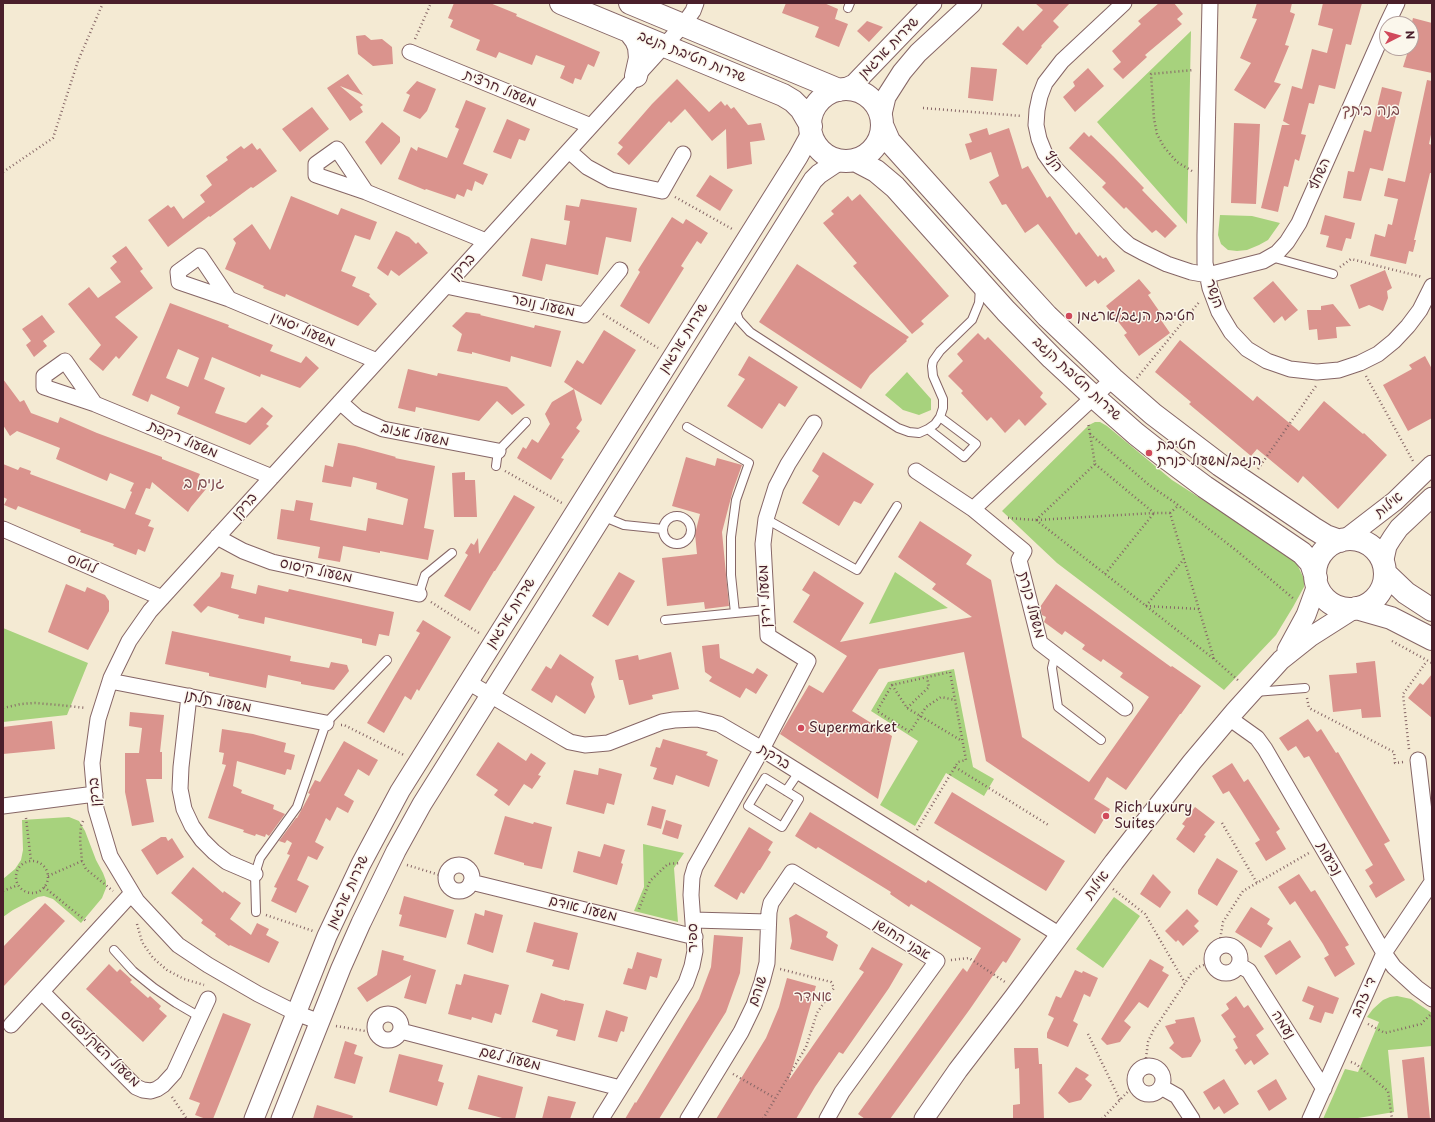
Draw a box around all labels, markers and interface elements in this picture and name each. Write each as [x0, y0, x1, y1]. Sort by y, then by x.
street label: שדרות ארגמן [855, 13, 923, 83]
north arrow [1379, 16, 1419, 56]
street label: שדרות חטיבת הנגב [635, 28, 749, 86]
text: N [1402, 30, 1419, 40]
street label: משעול חרצית [461, 67, 539, 111]
district label: בנה ביתך [1342, 102, 1400, 120]
street label: הנץ [1040, 149, 1066, 175]
street label: השחף [1305, 155, 1335, 193]
street label: ברקן [447, 251, 479, 283]
street label: הנשר [1201, 277, 1227, 311]
street label: משעול נופר [510, 291, 576, 321]
street label: שדרות ארגמן [656, 300, 712, 376]
place label: חטיבת הנגב/ארגמן [1077, 308, 1195, 324]
street label: משעול יסמין [268, 309, 338, 351]
marker: חטיבת הנגב/ארגמן [1064, 311, 1074, 321]
street label: שדרות חטיבת הנגב [1029, 334, 1125, 424]
street label: משעול רקפת [146, 418, 220, 462]
street label: משעול אזוב [379, 420, 451, 450]
place label: חטיבת הנגב/משעול כנרת [1157, 437, 1261, 470]
marker: חטיבת הנגב/משעול כנרת [1144, 448, 1154, 458]
district label: גנים ב [184, 475, 224, 493]
street label: אילות [1371, 488, 1407, 522]
street label: ברקן [229, 490, 261, 522]
street label: לוטוס [65, 550, 99, 578]
street label: משעול קיסוס [278, 555, 354, 587]
street label: משעול ירדן [755, 564, 775, 628]
street label: משעול כנרת [1014, 570, 1048, 640]
street label: שדרות ארגמן [483, 575, 539, 651]
street label: משעול תלתן [183, 687, 253, 717]
place label: Supermarket [809, 720, 897, 736]
marker: Supermarket [796, 723, 806, 733]
street label: ברקת [755, 741, 793, 773]
street label: ברקן [85, 777, 105, 807]
place label: Rich Luxury Suites [1114, 800, 1192, 832]
marker: Rich Luxury Suites [1101, 811, 1111, 821]
street label: נביעות [1313, 839, 1345, 879]
street label: שדרות ארגמן [324, 852, 372, 932]
street label: אילות [1081, 867, 1113, 903]
street label: משעול אודם [547, 892, 619, 926]
street label: אבני החושן [870, 916, 934, 964]
street label: ספיר [685, 923, 701, 953]
street label: שוהם [745, 974, 771, 1008]
street label: די זהב [1348, 975, 1380, 1019]
district label: אמדר [794, 988, 832, 1006]
street label: משעול האקליפטוס [57, 1007, 143, 1091]
street label: נעמה [1268, 1008, 1298, 1042]
street label: משעול לשם [478, 1043, 542, 1075]

